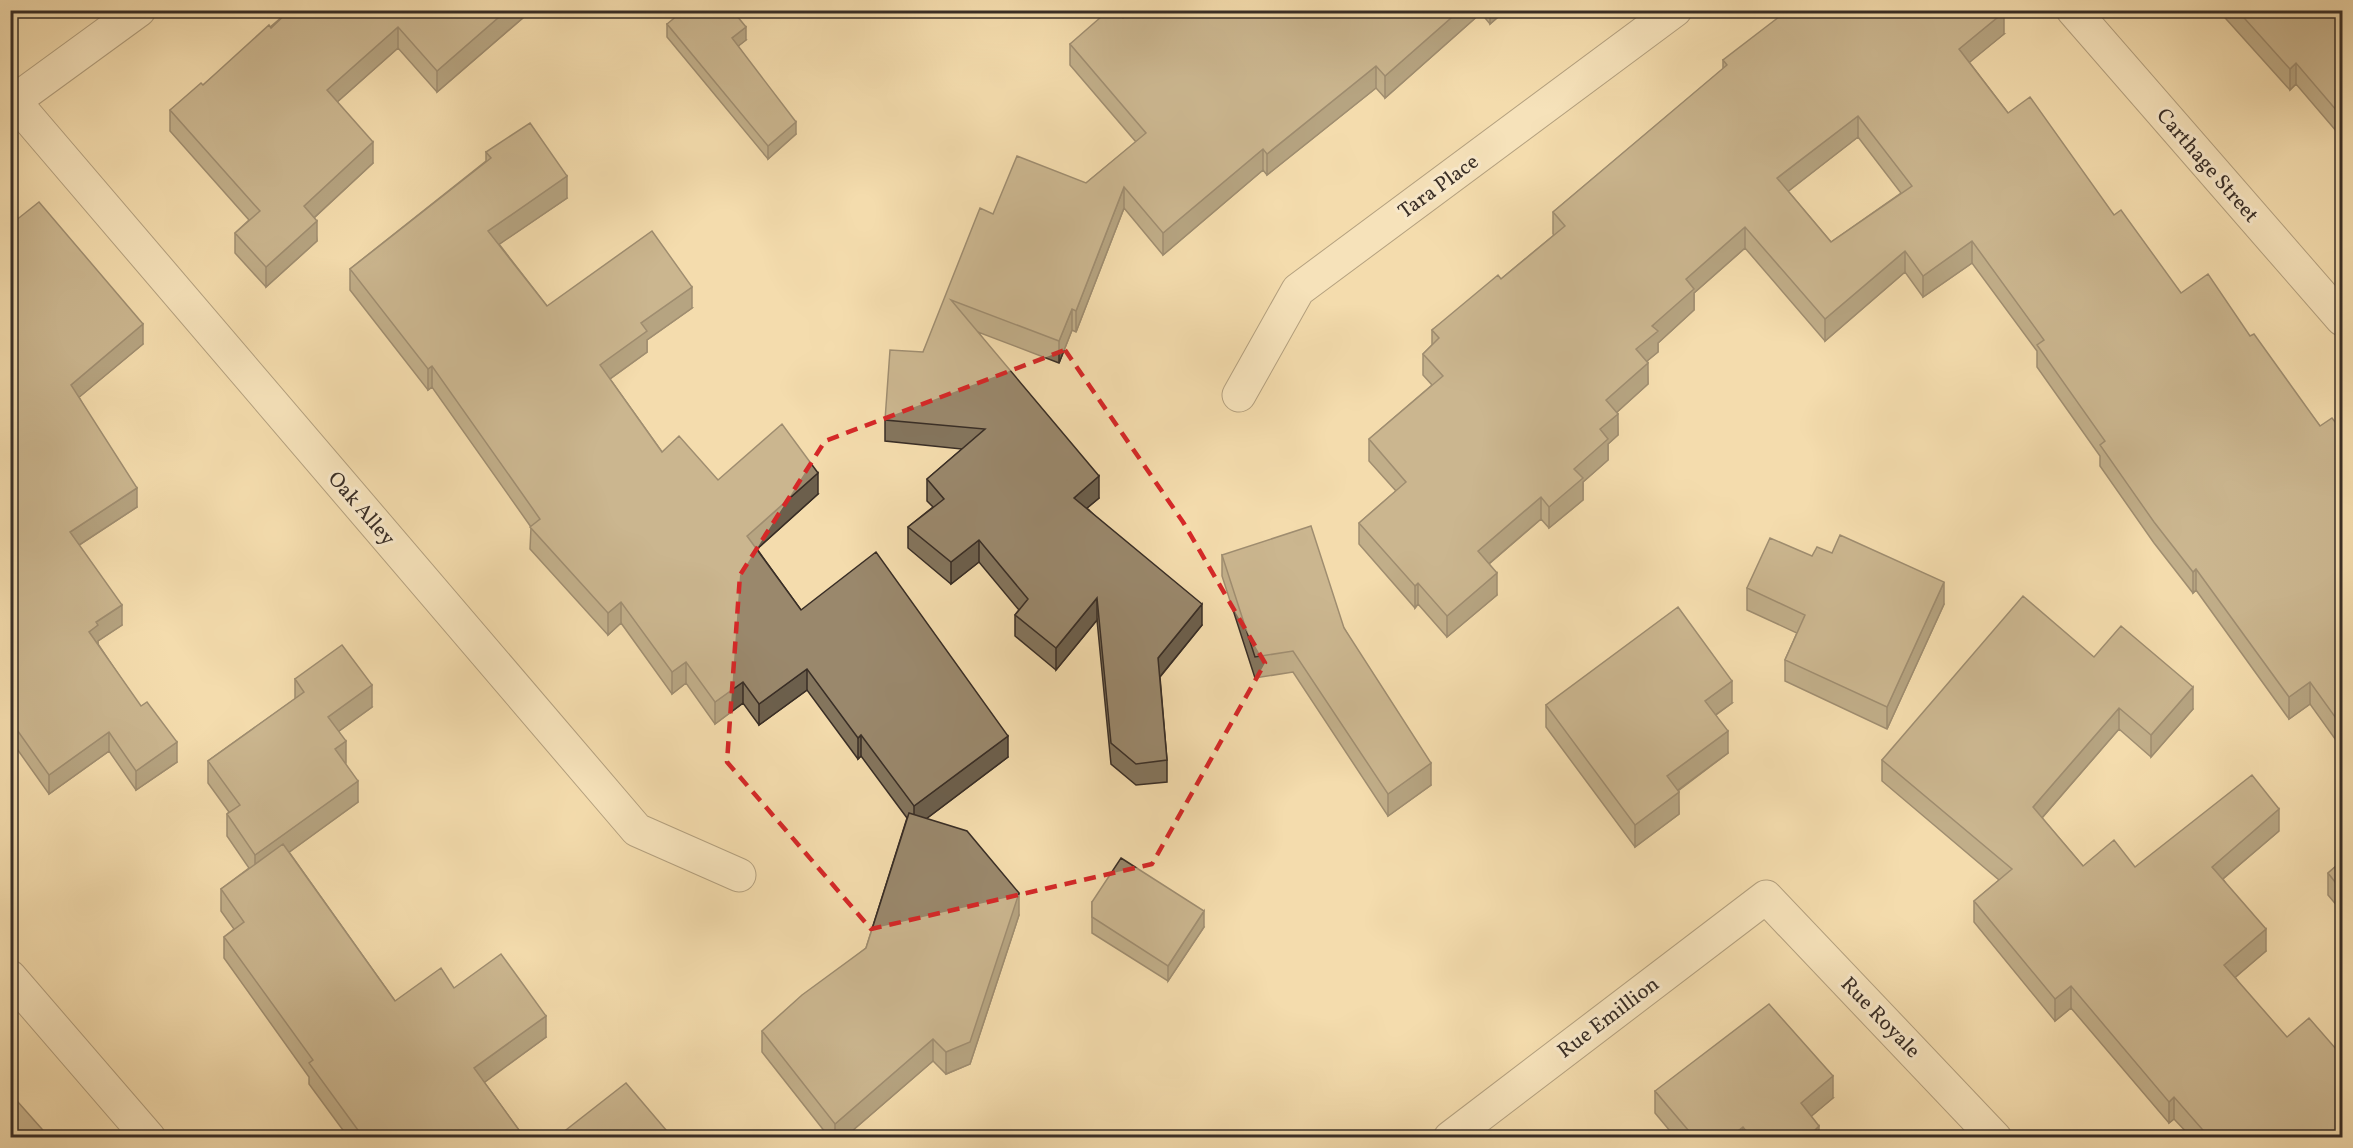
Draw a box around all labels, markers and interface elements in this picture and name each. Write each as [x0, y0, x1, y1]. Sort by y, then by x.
street label: Carthage Street [2149, 102, 2265, 230]
street label: Tara Place [1393, 148, 1485, 226]
street label: Oak Alley [320, 466, 402, 553]
street label: Rue Emillion [1552, 970, 1666, 1066]
street label: Rue Royale [1834, 971, 1926, 1065]

